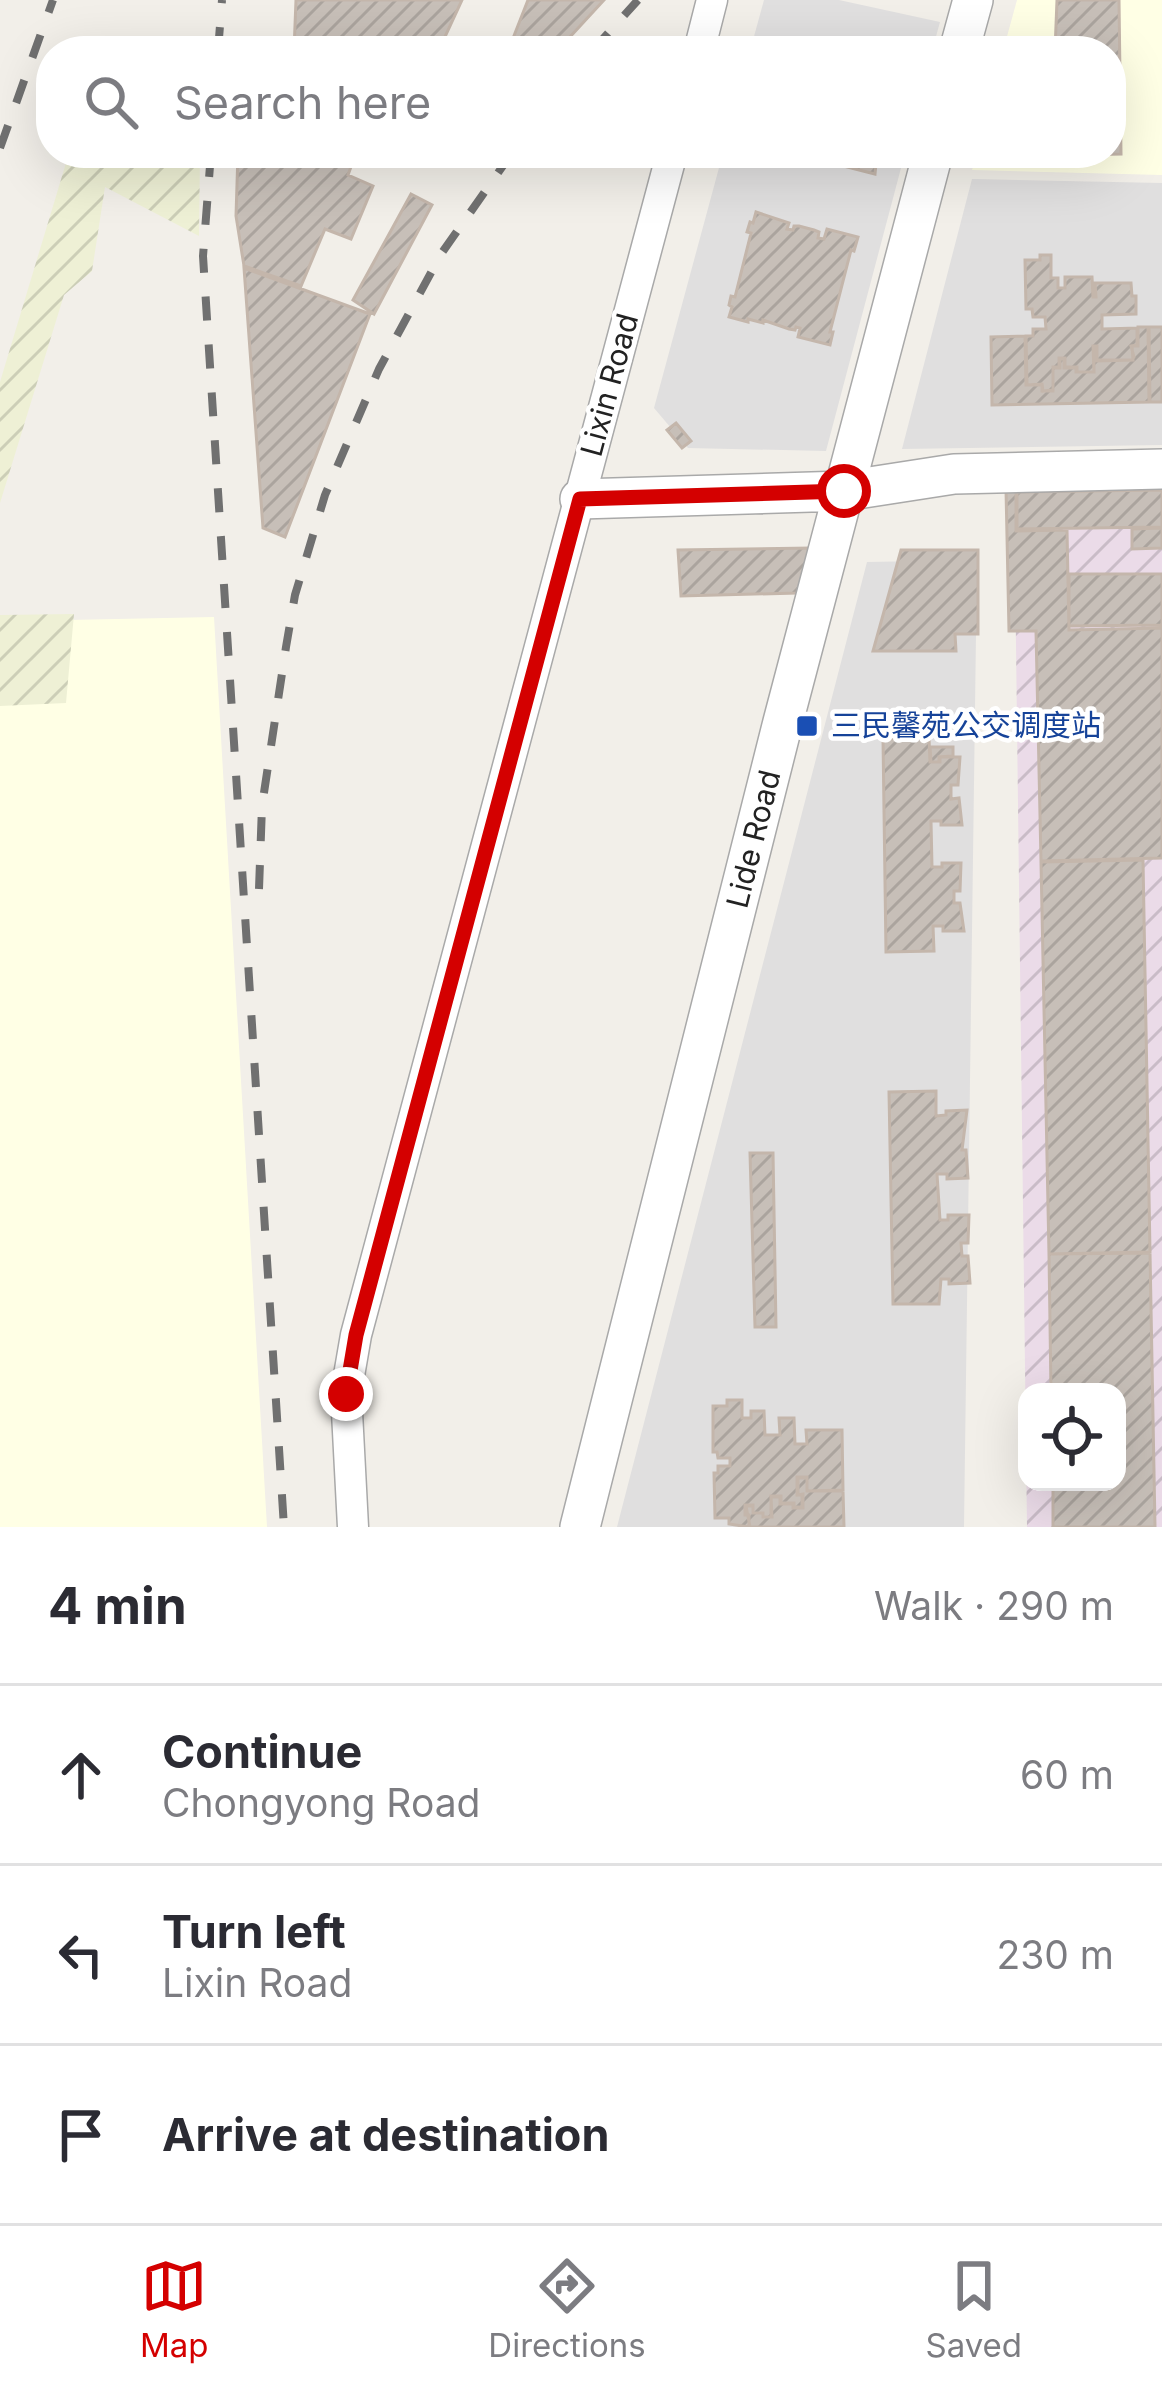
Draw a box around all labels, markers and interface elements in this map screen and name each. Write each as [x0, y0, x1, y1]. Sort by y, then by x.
search box [36, 36, 1126, 168]
icon: search [78, 69, 144, 135]
text: Search here [174, 75, 431, 130]
street label: Lixin Road [573, 309, 645, 460]
route start [817, 464, 871, 518]
place label: 三民馨苑公交调度站 [831, 707, 1101, 743]
marker: 三民馨苑公交调度站 [794, 713, 820, 739]
street label: Lide Road [719, 766, 788, 911]
route end [319, 1367, 373, 1421]
map controls [1018, 1383, 1126, 1491]
button: locate [1018, 1383, 1126, 1491]
text: 4 min [48, 1575, 187, 1636]
text: Walk · 290 m [874, 1582, 1114, 1629]
text: Continue [162, 1724, 362, 1779]
icon: ahead [48, 1742, 114, 1808]
text: 60 m [1020, 1751, 1114, 1798]
text: Chongyong Road [162, 1779, 480, 1826]
text: Turn left [162, 1904, 346, 1959]
icon: left [48, 1922, 114, 1988]
text: 230 m [996, 1931, 1114, 1978]
text: Lixin Road [162, 1959, 352, 2006]
icon: arrive [48, 2102, 114, 2168]
text: Arrive at destination [162, 2107, 609, 2162]
tab: Map [140, 2253, 208, 2365]
tab: Directions [488, 2253, 646, 2365]
tab: Saved [925, 2253, 1022, 2365]

